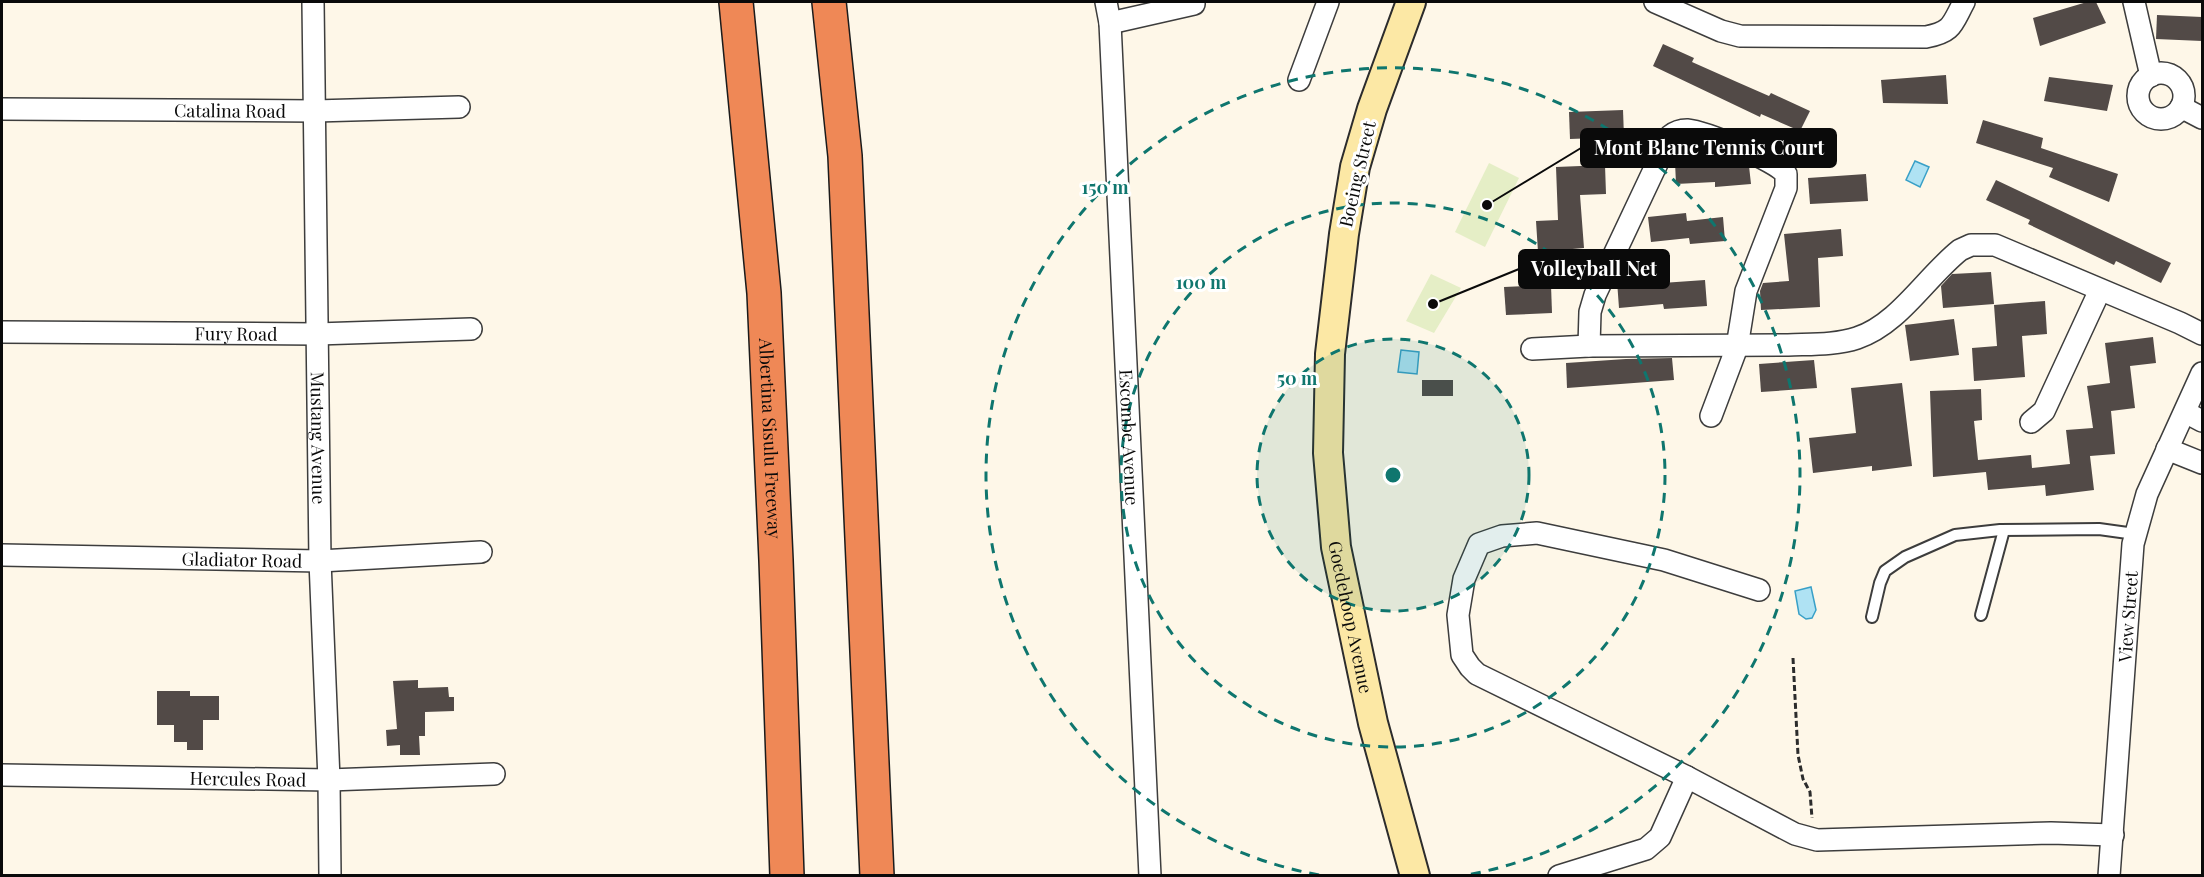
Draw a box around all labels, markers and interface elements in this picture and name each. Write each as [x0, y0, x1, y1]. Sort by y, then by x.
street label: Catalina Road [174, 98, 287, 123]
street label: Boeing Street [1333, 118, 1381, 229]
callout: Mont Blanc Tennis Court [1581, 129, 1836, 167]
text: Mont Blanc Tennis Court [1594, 133, 1825, 160]
text: 150 m [1081, 175, 1129, 199]
callout: Volleyball Net [1519, 250, 1669, 288]
text: Volleyball Net [1530, 254, 1658, 281]
text: 100 m [1176, 270, 1227, 294]
street label: Fury Road [195, 321, 278, 346]
street label: Albertina Sisulu Freeway [754, 337, 787, 539]
text: 50 m [1277, 366, 1318, 390]
street label: Escombe Avenue [1114, 369, 1145, 506]
street label: Mustang Avenue [306, 371, 331, 504]
centre of rings [1383, 465, 1403, 485]
street label: Goedehoop Avenue [1323, 539, 1378, 696]
street label: Gladiator Road [181, 546, 303, 573]
street label: View Street [2112, 570, 2143, 664]
street label: Hercules Road [189, 766, 307, 792]

